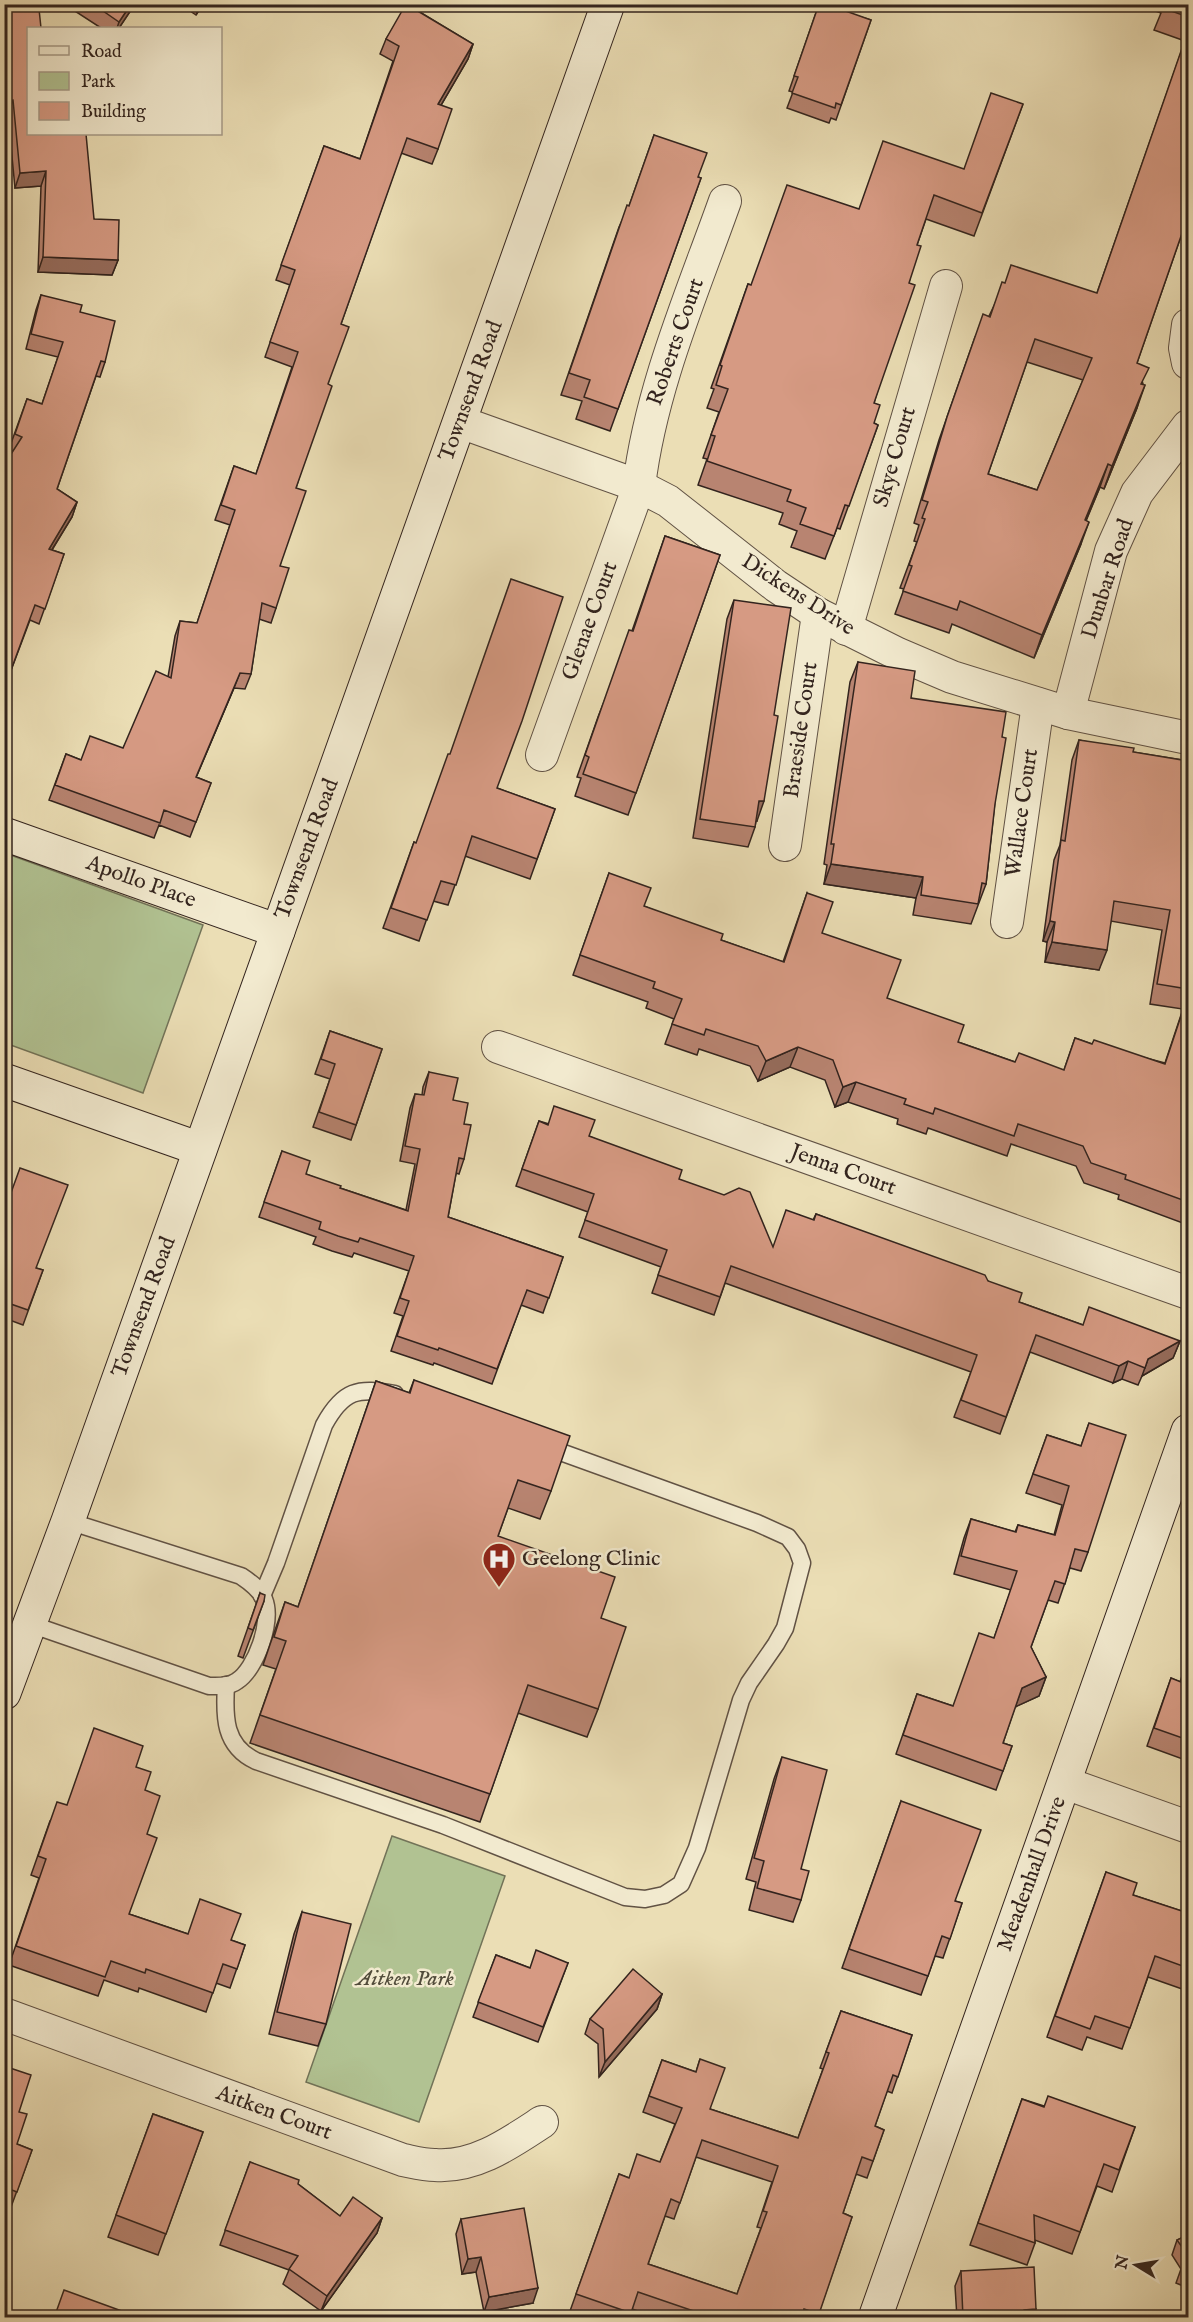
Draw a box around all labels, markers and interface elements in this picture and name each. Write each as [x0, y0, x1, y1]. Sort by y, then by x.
legend [27, 27, 222, 135]
text: Road [81, 41, 122, 64]
text: Park [81, 71, 116, 94]
text: Building [81, 101, 146, 124]
street label: Roberts Court [641, 274, 711, 409]
street label: Townsend Road [433, 317, 509, 465]
street label: Skye Court [867, 403, 923, 510]
street label: Dunbar Road [1075, 515, 1141, 643]
street label: Dickens Drive [736, 548, 860, 642]
street label: Glenae Court [556, 557, 625, 684]
street label: Braeside Court [778, 660, 824, 800]
street label: Wallace Court [999, 746, 1045, 879]
street label: Townsend Road [269, 775, 345, 923]
street label: Apollo Place [81, 849, 200, 915]
street label: Jenna Court [783, 1137, 900, 1202]
street label: Townsend Road [106, 1233, 182, 1381]
hospital icon: Geelong Clinic [481, 1541, 517, 1588]
place label: Geelong Clinic [522, 1545, 660, 1573]
street label: Meadenhall Drive [991, 1793, 1073, 1955]
park label: Aitken Park [354, 1965, 454, 1993]
street label: Aitken Court [211, 2079, 336, 2147]
north arrow [1106, 2235, 1166, 2295]
text: N [1112, 2254, 1134, 2272]

